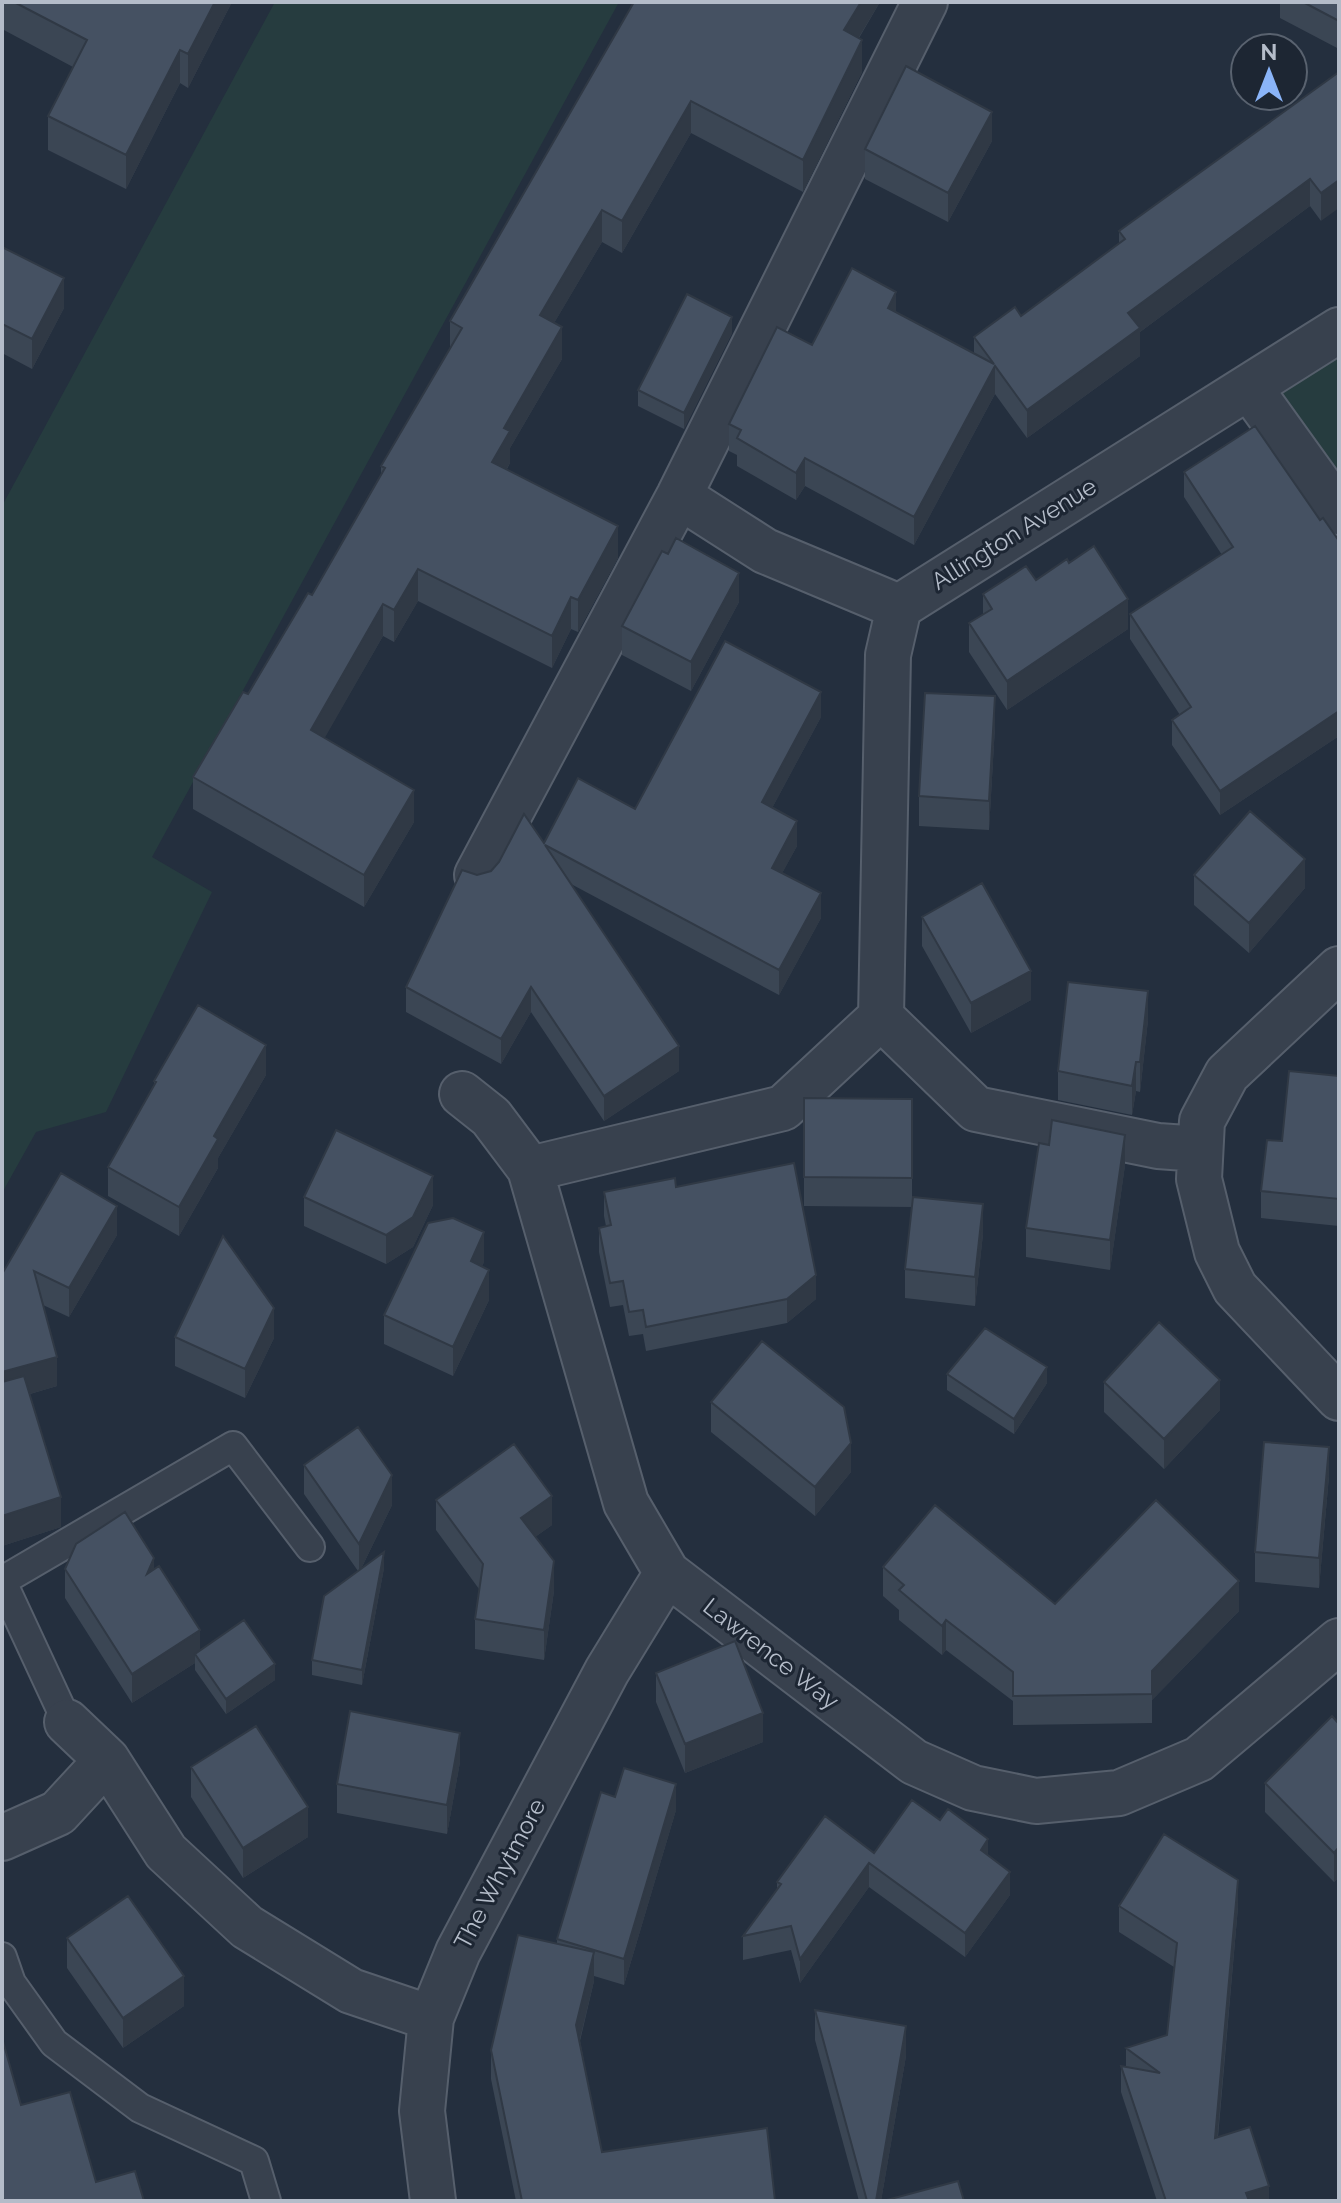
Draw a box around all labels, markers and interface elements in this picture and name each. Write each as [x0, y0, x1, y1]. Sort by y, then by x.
north arrow [1229, 32, 1309, 112]
text: N [1261, 39, 1277, 65]
street label: Allington Avenue [926, 471, 1102, 596]
street label: Lawrence Way [698, 1592, 845, 1716]
street label: The Whytmore [448, 1794, 551, 1954]

